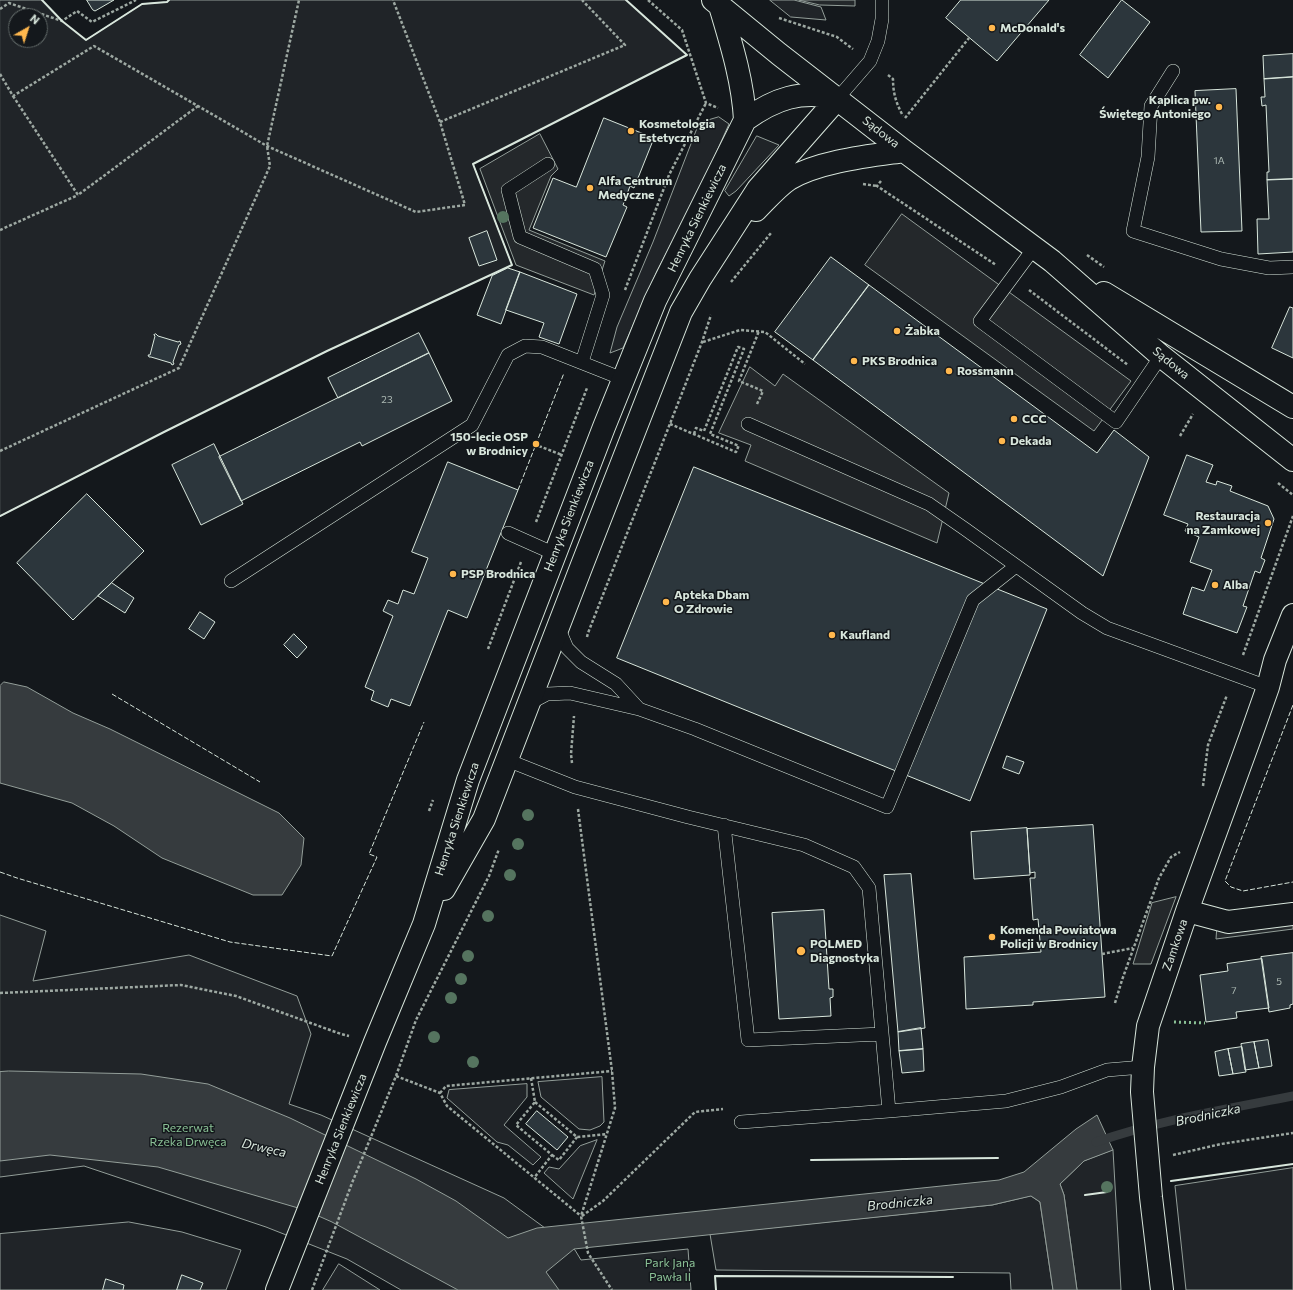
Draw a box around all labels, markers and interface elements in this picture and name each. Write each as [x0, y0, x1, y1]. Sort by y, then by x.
north arrow [8, 8, 48, 48]
text: N [28, 11, 43, 27]
place label: McDonald's [1000, 21, 1065, 35]
marker: McDonald's [987, 23, 997, 33]
place label: Kaplica pw. Świętego Antoniego [1099, 93, 1211, 121]
marker: Kaplica pw. Świętego Antoniego [1214, 102, 1224, 112]
street label: Sądowa [860, 113, 902, 151]
place label: Kosmetologia Estetyczna [639, 117, 715, 145]
marker: Kosmetologia Estetyczna [626, 126, 636, 136]
house number: 1A [1213, 155, 1225, 167]
street label: Henryka Sienkiewicza [665, 162, 729, 274]
place label: Alfa Centrum Medyczne [598, 174, 672, 202]
marker: Alfa Centrum Medyczne [585, 183, 595, 193]
place label: Żabka [905, 324, 940, 338]
marker: Żabka [892, 326, 902, 336]
street label: Sądowa [1150, 344, 1192, 382]
place label: PKS Brodnica [862, 354, 937, 368]
marker: PKS Brodnica [849, 356, 859, 366]
place label: Rossmann [957, 364, 1014, 378]
marker: Rossmann [944, 366, 954, 376]
house number: 23 [381, 394, 393, 406]
place label: CCC [1022, 412, 1047, 426]
marker: CCC [1009, 414, 1019, 424]
place label: 150-lecie OSP w Brodnicy [450, 430, 528, 458]
place label: Dekada [1010, 434, 1052, 448]
marker: Dekada [997, 436, 1007, 446]
marker: 150-lecie OSP w Brodnicy [531, 439, 541, 449]
street label: Henryka Sienkiewicza [541, 458, 597, 574]
place label: Restauracja na Zamkowej [1187, 509, 1260, 537]
marker: Restauracja na Zamkowej [1263, 518, 1273, 528]
place label: PSP Brodnica [461, 567, 535, 581]
marker: PSP Brodnica [448, 569, 458, 579]
place label: Alba [1223, 578, 1248, 592]
marker: Alba [1210, 580, 1220, 590]
place label: Apteka Dbam O Zdrowie [674, 588, 749, 616]
marker: Apteka Dbam O Zdrowie [661, 597, 671, 607]
place label: Kaufland [840, 628, 890, 642]
marker: Kaufland [827, 630, 837, 640]
street label: Henryka Sienkiewicza [432, 761, 482, 877]
street label: Zamkowa [1159, 917, 1191, 973]
place label: Komenda Powiatowa Policji w Brodnicy [1000, 923, 1117, 951]
marker: Komenda Powiatowa Policji w Brodnicy [987, 932, 997, 942]
place label: POLMED Diagnostyka [810, 937, 879, 965]
marker: POLMED Diagnostyka [795, 945, 807, 957]
house number: 5 [1276, 976, 1282, 988]
house number: 7 [1231, 985, 1237, 997]
street label: Henryka Sienkiewicza [312, 1071, 370, 1187]
water label: Brodniczka [1174, 1100, 1242, 1130]
park label: Rezerwat Rzeka Drwęca [150, 1121, 226, 1149]
water label: Drwęca [240, 1135, 288, 1161]
water label: Brodniczka [866, 1192, 934, 1214]
park label: Park Jana Pawła II [645, 1256, 695, 1284]

